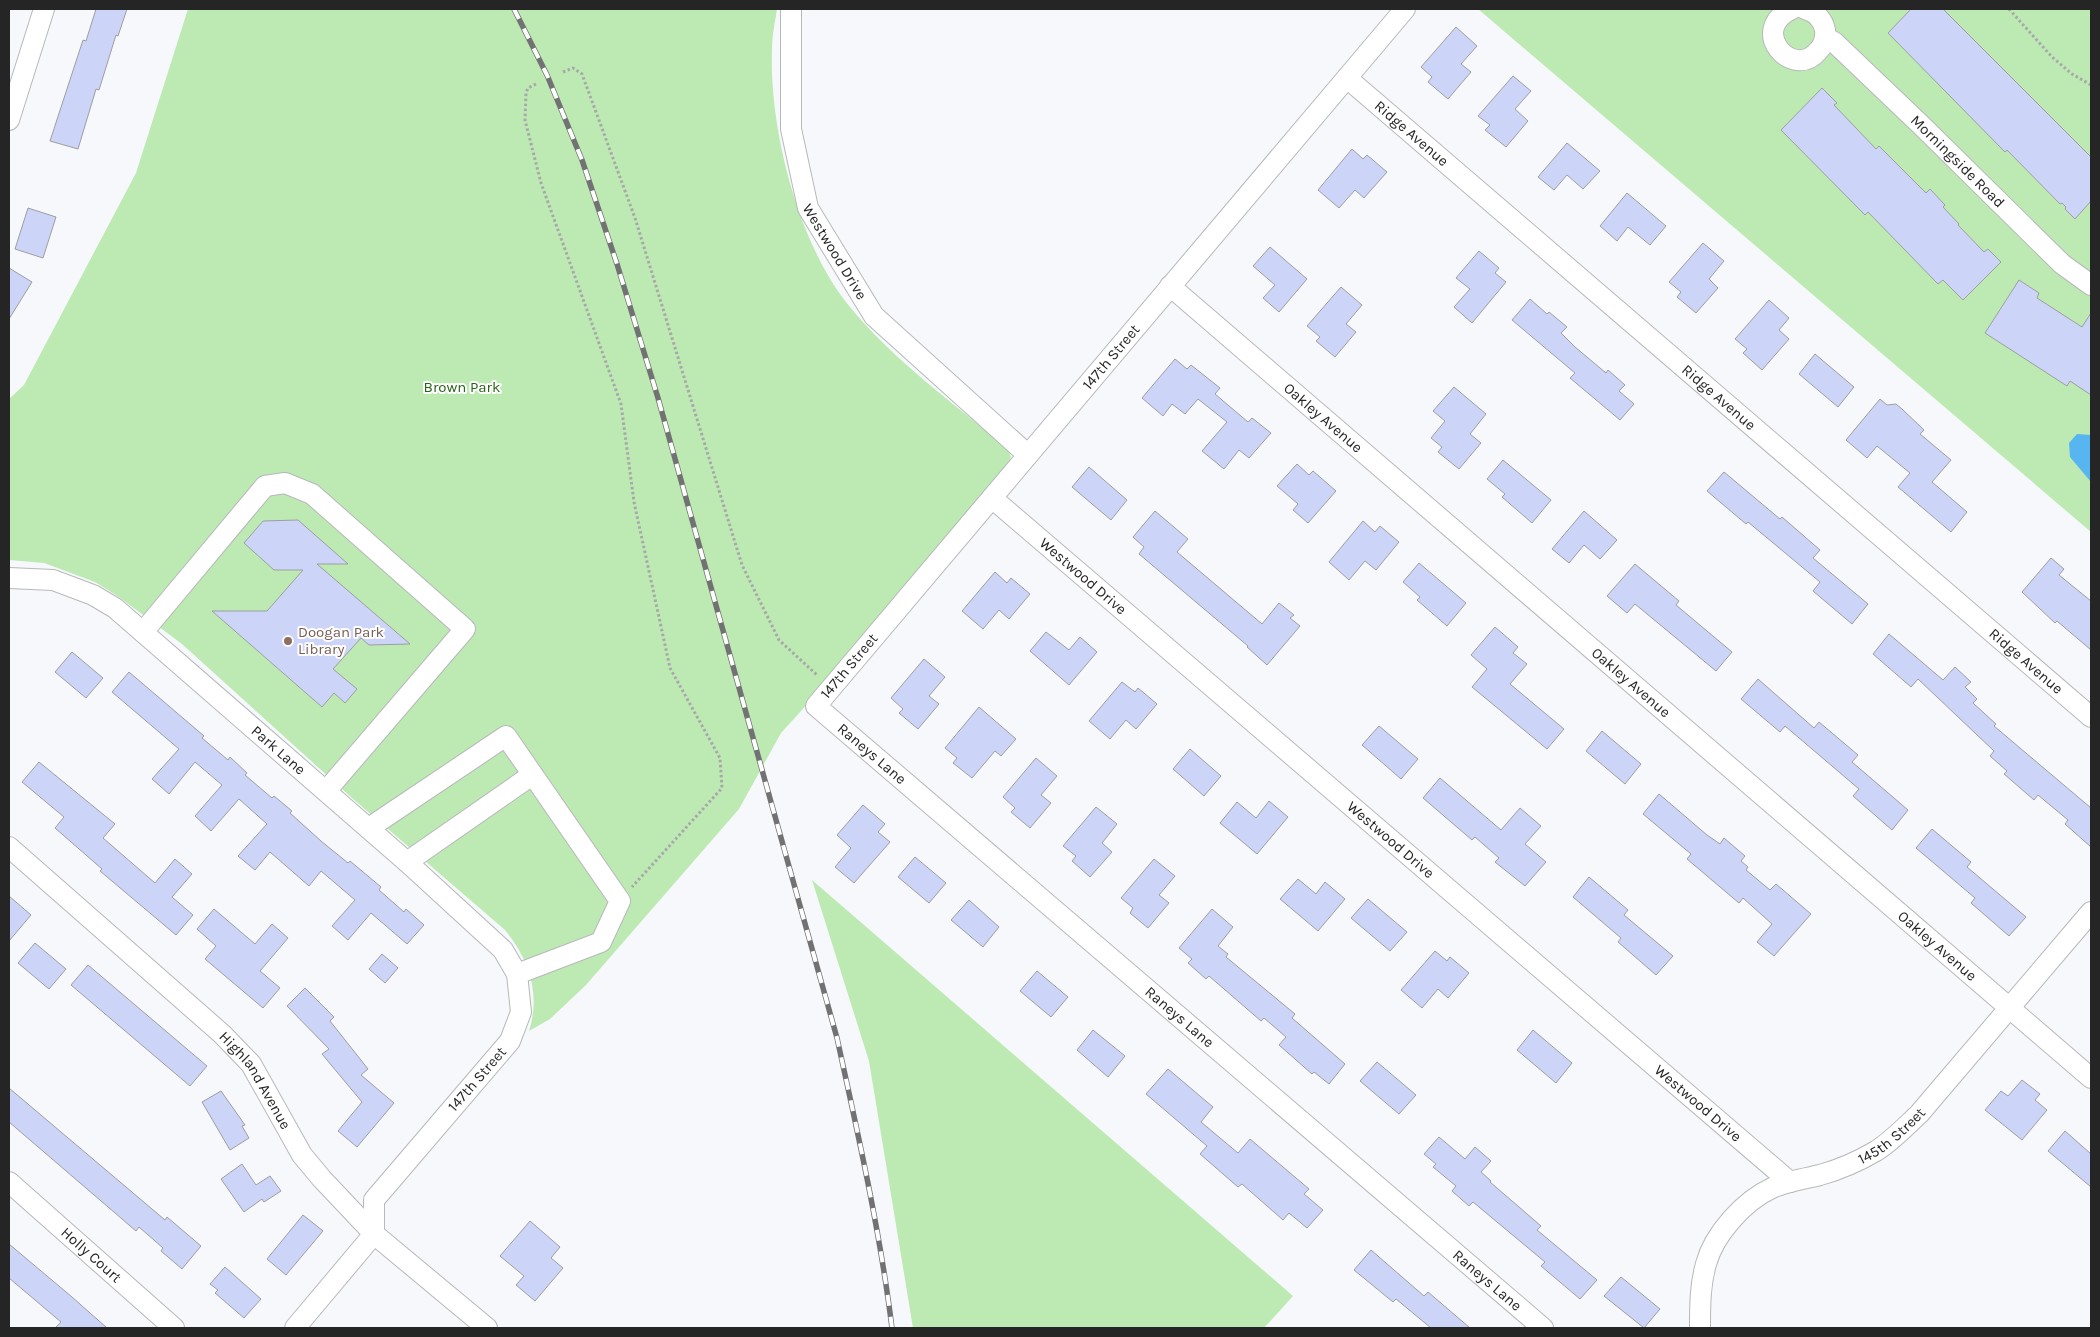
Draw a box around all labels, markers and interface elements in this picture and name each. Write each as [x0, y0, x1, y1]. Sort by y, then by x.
street label: Ridge Avenue [1371, 97, 1452, 170]
street label: Morningside Road [1907, 111, 2008, 211]
street label: Westwood Drive [799, 200, 871, 303]
street label: 147th Street [1078, 320, 1144, 393]
street label: Ridge Avenue [1678, 361, 1759, 434]
park label: Brown Park [424, 378, 500, 396]
street label: Oakley Avenue [1280, 379, 1366, 457]
street label: Westwood Drive [1036, 534, 1130, 618]
place label: Doogan Park Library [298, 623, 384, 658]
street label: Ridge Avenue [1985, 624, 2067, 698]
street label: 147th Street [816, 629, 882, 702]
marker: Doogan Park Library [282, 635, 294, 647]
street label: Oakley Avenue [1588, 644, 1674, 721]
street label: Raneys Lane [834, 719, 910, 788]
street label: Park Lane [248, 722, 309, 779]
street label: Westwood Drive [1343, 797, 1438, 882]
street label: Oakley Avenue [1894, 907, 1980, 985]
street label: Raneys Lane [1142, 983, 1218, 1051]
street label: Highland Avenue [215, 1028, 295, 1133]
street label: 147th Street [444, 1043, 510, 1115]
street label: Westwood Drive [1651, 1061, 1745, 1146]
street label: 145th Street [1855, 1104, 1929, 1168]
street label: Holly Court [57, 1223, 126, 1287]
street label: Raneys Lane [1449, 1246, 1525, 1315]

